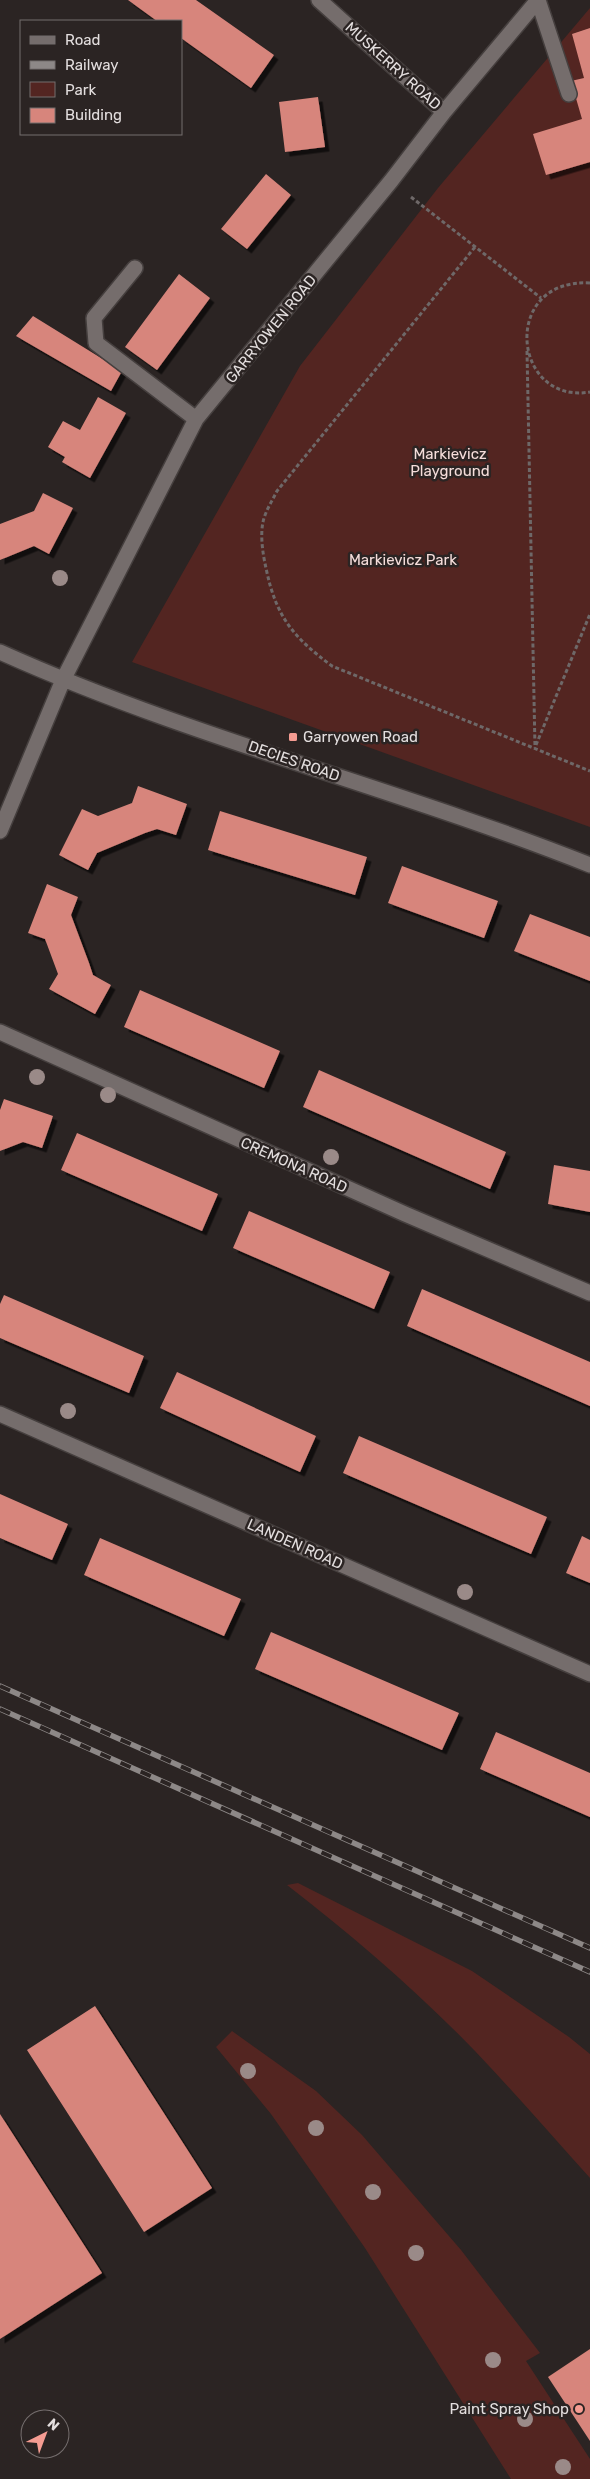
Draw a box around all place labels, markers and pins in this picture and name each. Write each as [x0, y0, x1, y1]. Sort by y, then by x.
place label: Garryowen Road [303, 728, 418, 746]
marker: Garryowen Road [287, 731, 299, 743]
place label: Paint Spray Shop [450, 2400, 569, 2418]
marker: Paint Spray Shop [573, 2403, 585, 2415]

